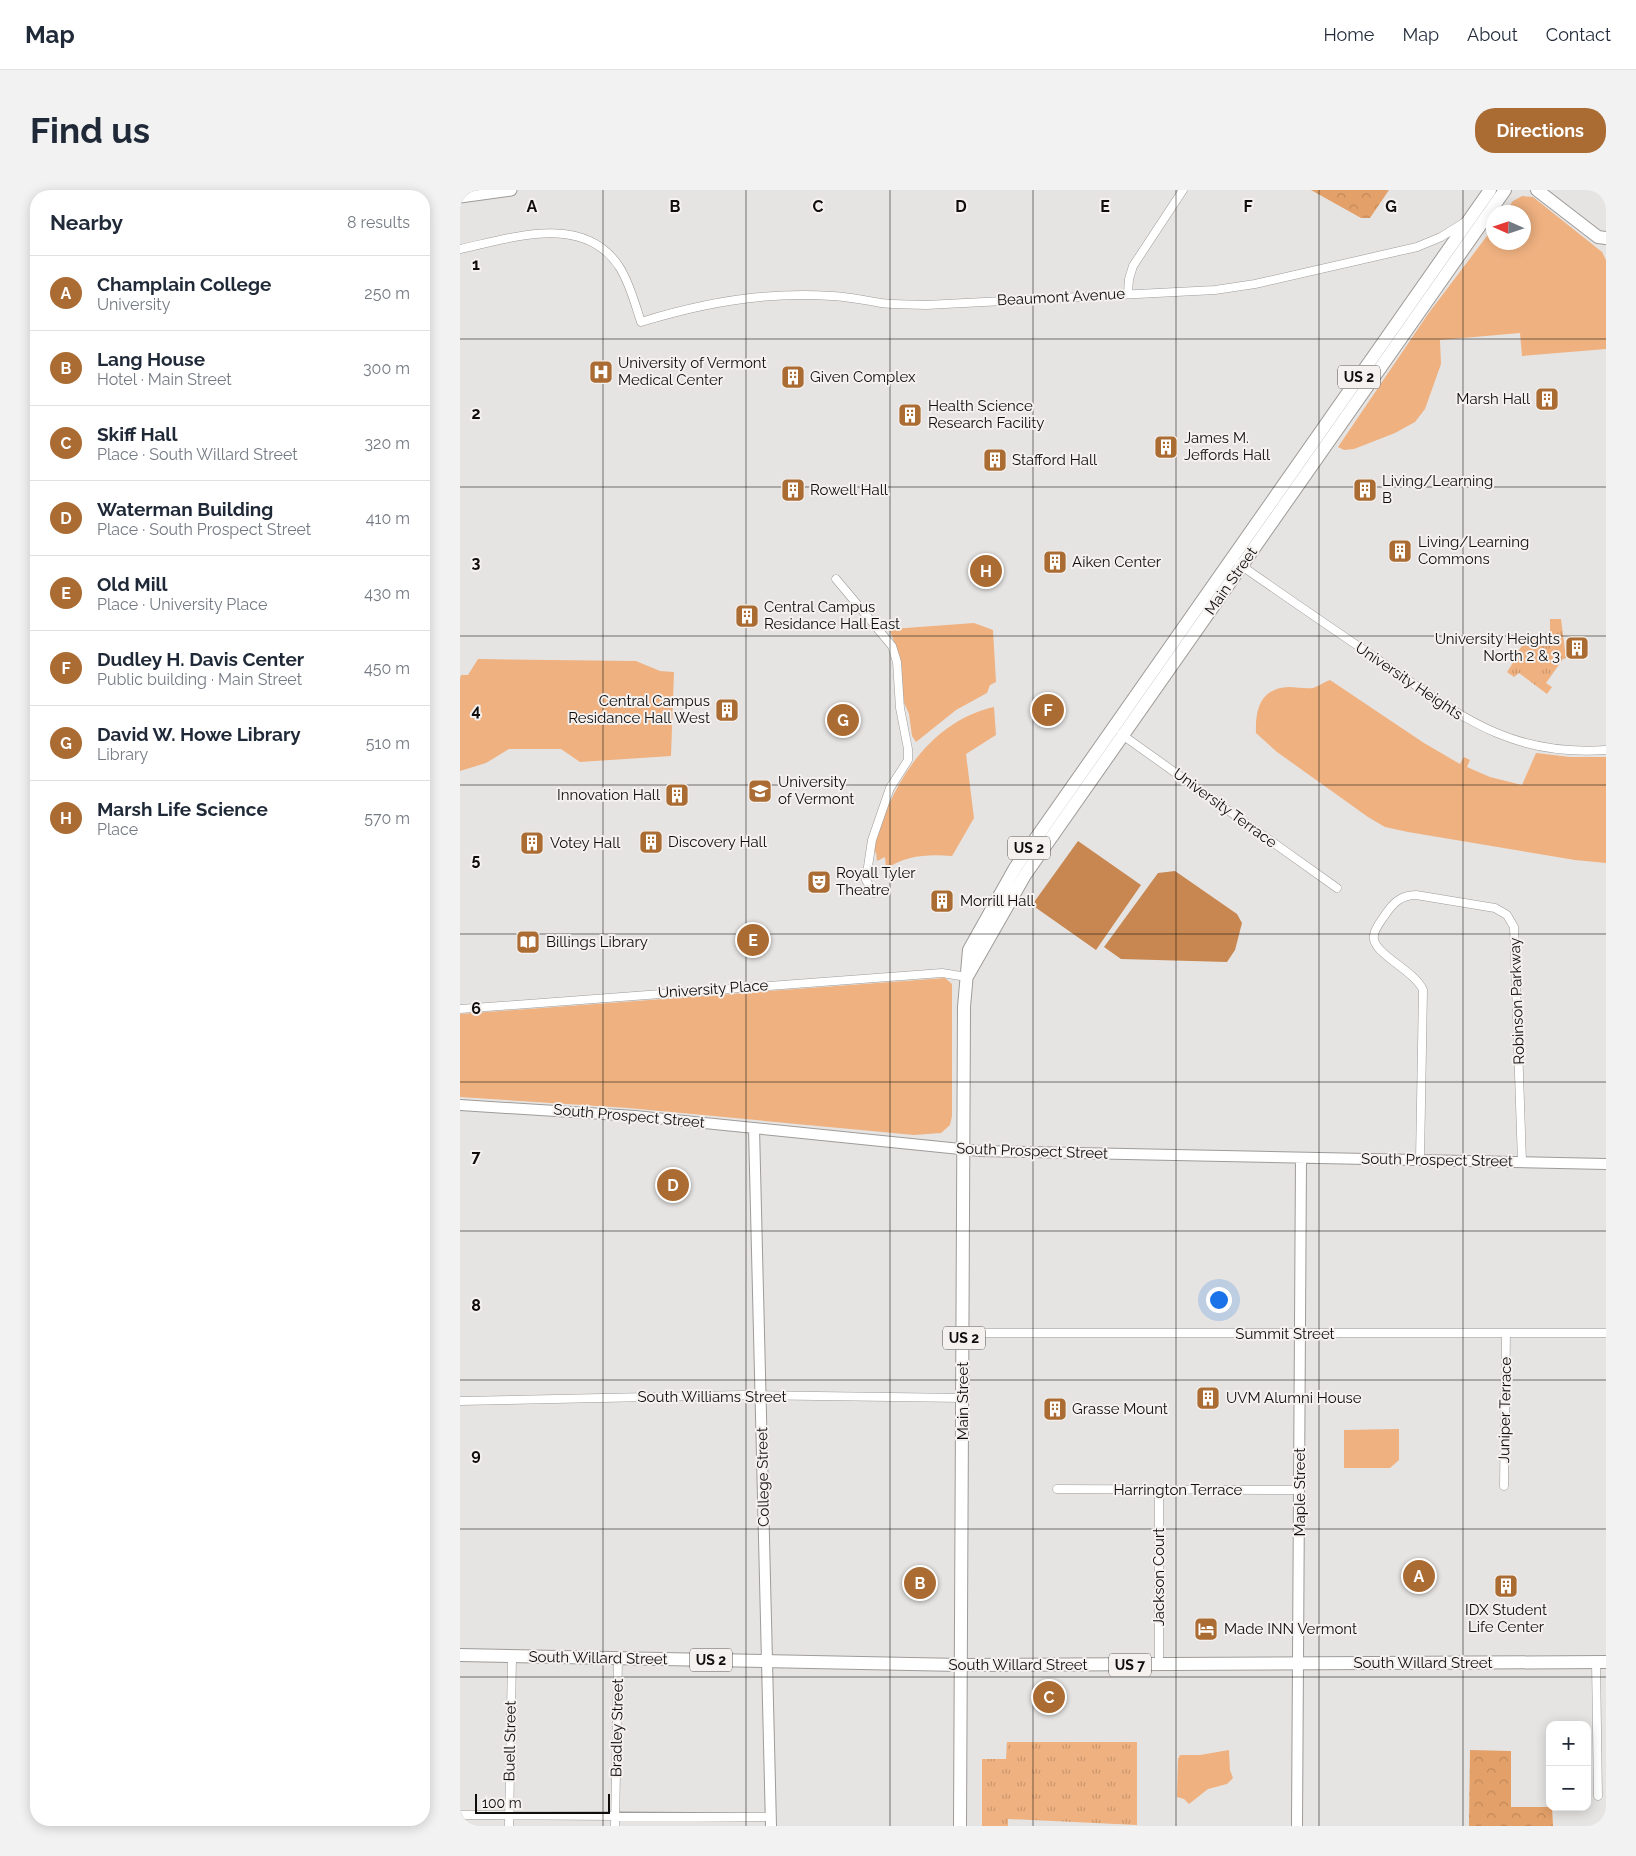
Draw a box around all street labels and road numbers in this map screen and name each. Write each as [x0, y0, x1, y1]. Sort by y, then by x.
street label: Beaumont Avenue [996, 285, 1126, 309]
road number: US 2 [1338, 366, 1380, 388]
street label: Main Street [1201, 544, 1261, 618]
street label: University Heights [1352, 638, 1466, 724]
street label: University Terrace [1170, 764, 1280, 852]
road number: US 2 [1008, 836, 1050, 860]
street label: Robinson Parkway [1506, 937, 1528, 1065]
street label: University Place [657, 976, 769, 1002]
street label: South Prospect Street [553, 1100, 705, 1132]
street label: South Prospect Street [956, 1139, 1108, 1163]
street label: South Prospect Street [1361, 1150, 1513, 1170]
street label: Summit Street [1235, 1325, 1335, 1343]
road number: US 2 [943, 1326, 985, 1350]
street label: Juniper Terrace [1495, 1356, 1515, 1463]
street label: Main Street [954, 1362, 972, 1440]
street label: South Williams Street [637, 1388, 787, 1406]
street label: College Street [753, 1427, 773, 1527]
street label: Maple Street [1291, 1448, 1309, 1536]
street label: Harrington Terrace [1114, 1481, 1243, 1499]
street label: Jackson Court [1150, 1528, 1168, 1626]
street label: South Willard Street [528, 1648, 668, 1668]
road number: US 2 [690, 1648, 732, 1672]
road number: US 7 [1109, 1654, 1151, 1676]
street label: South Willard Street [1353, 1654, 1493, 1672]
street label: South Willard Street [948, 1656, 1088, 1674]
street label: Bradley Street [607, 1679, 627, 1777]
street label: Buell Street [500, 1700, 520, 1782]

